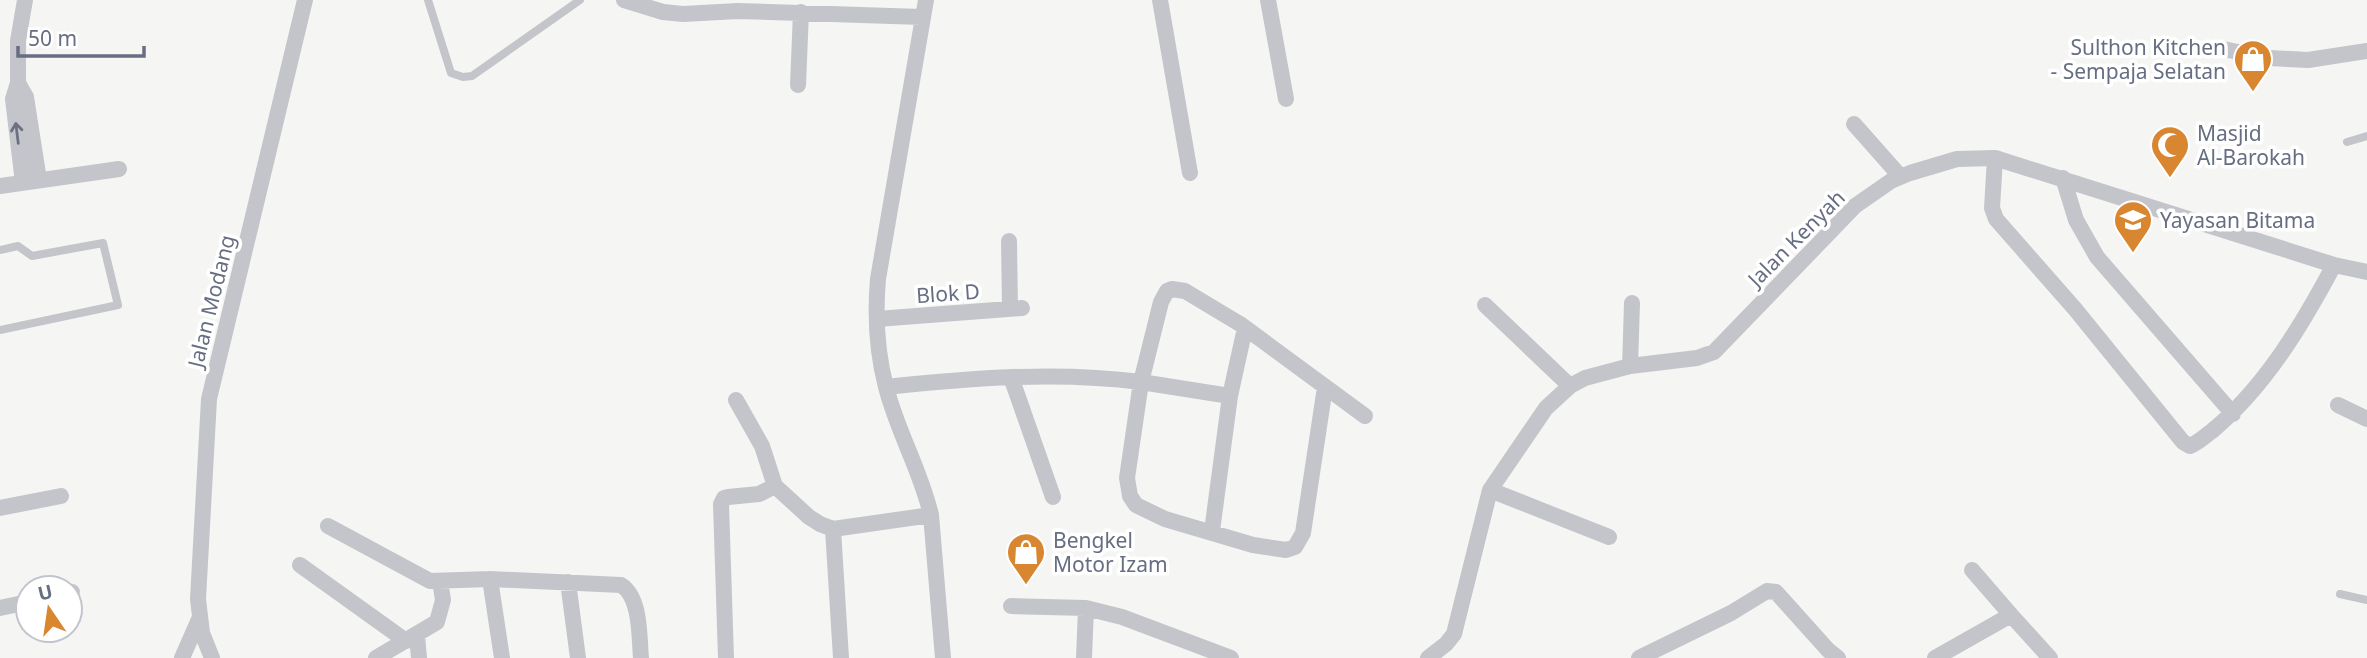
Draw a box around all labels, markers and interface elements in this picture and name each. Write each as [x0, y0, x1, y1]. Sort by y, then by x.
scale bar [18, 14, 144, 58]
text: 50 m [28, 24, 77, 52]
place label: Sulthon Kitchen - Sempaja Selatan [2051, 33, 2226, 85]
shop icon: Sulthon Kitchen - Sempaja Selatan [2232, 38, 2274, 93]
place label: Masjid Al-Barokah [2197, 119, 2305, 171]
one-way arrow [11, 122, 24, 145]
mosque icon: Masjid Al-Barokah [2149, 124, 2191, 179]
street label: Jalan Kenyah [1740, 183, 1851, 294]
school or university icon: Yayasan Bitama [2112, 199, 2154, 254]
place label: Yayasan Bitama [2160, 206, 2315, 234]
street label: Jalan Modang [181, 232, 241, 372]
street label: Blok D [915, 277, 981, 309]
place label: Bengkel Motor Izam [1053, 526, 1168, 578]
shop icon: Bengkel Motor Izam [1005, 531, 1047, 586]
north arrow [14, 574, 84, 644]
text: U [35, 578, 55, 607]

